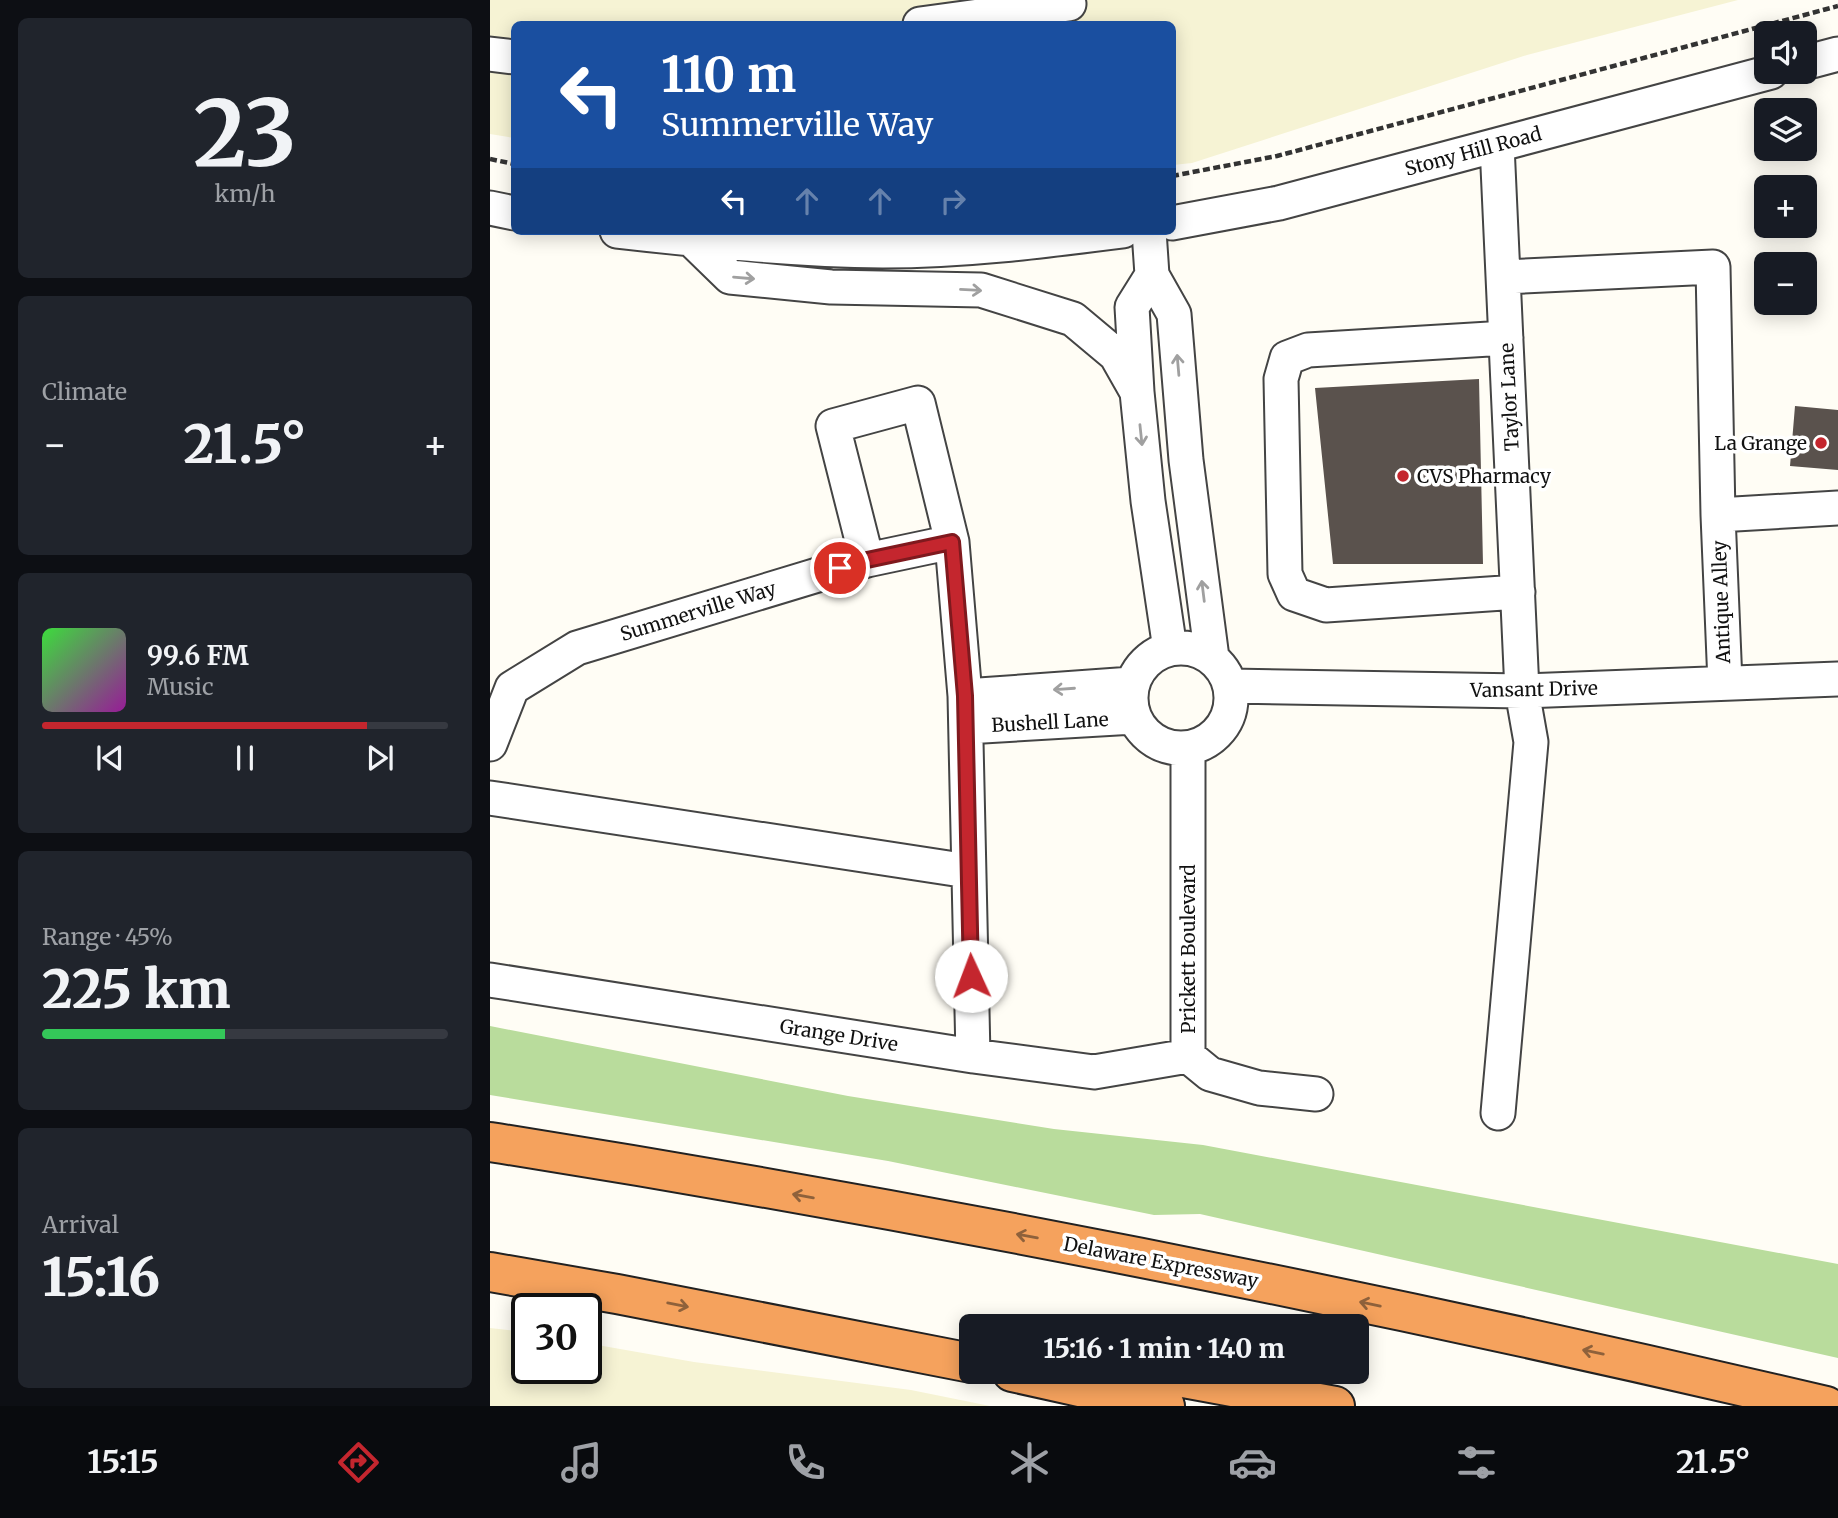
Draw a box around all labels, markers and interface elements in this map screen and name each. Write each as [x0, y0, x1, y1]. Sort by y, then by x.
map controls [1754, 21, 1817, 315]
button: sound [1754, 21, 1817, 84]
text: 110 m [661, 44, 796, 105]
icon: left [546, 49, 637, 140]
text: 23 [193, 76, 297, 191]
button: layers [1754, 98, 1817, 161]
text: Summerville Way [661, 105, 933, 145]
street label: Stony Hill Road [1402, 121, 1544, 181]
button: + [1754, 175, 1817, 238]
text: km/h [215, 179, 275, 208]
icon: left [715, 182, 753, 220]
icon: ahead [788, 182, 826, 220]
icon: ahead [861, 182, 899, 220]
icon: right [934, 182, 972, 220]
button: − [1754, 252, 1817, 315]
one-way arrow [732, 272, 755, 285]
one-way arrow [959, 283, 982, 296]
street label: Taylor Lane [1494, 342, 1524, 452]
one-way arrow [1171, 354, 1184, 376]
text: Climate [42, 377, 127, 406]
text: 21.5° [184, 412, 306, 477]
text: − [42, 421, 67, 468]
text: + [423, 421, 448, 468]
one-way arrow [1135, 423, 1148, 446]
place label: La Grange [1714, 431, 1807, 455]
marker: La Grange [1813, 435, 1829, 451]
place label: CVS Pharmacy [1417, 464, 1551, 488]
marker: CVS Pharmacy [1395, 468, 1411, 484]
pin [810, 538, 870, 598]
street label: Antique Alley [1707, 540, 1735, 665]
icon: arrive [821, 549, 859, 587]
street label: Summerville Way [617, 576, 779, 646]
one-way arrow [1197, 580, 1210, 603]
text: 99.6 FM [147, 639, 249, 672]
text: Music [147, 672, 214, 701]
street label: Vansant Drive [1469, 676, 1598, 702]
one-way arrow [1053, 683, 1076, 696]
street label: Bushell Lane [991, 707, 1109, 737]
icon: previous [91, 739, 129, 777]
icon: pause [226, 739, 264, 777]
icon: next [361, 739, 399, 777]
street label: Prickett Boulevard [1176, 864, 1200, 1034]
text: Range · 45% [42, 922, 173, 951]
position arrow [934, 939, 1008, 1013]
text: 225 km [42, 957, 231, 1022]
street label: Grange Drive [778, 1014, 900, 1056]
one-way arrow [792, 1189, 815, 1202]
text: Arrival [42, 1210, 119, 1239]
one-way arrow [1016, 1229, 1039, 1242]
street label: Delaware Expressway [1061, 1231, 1261, 1293]
text: 15:16 [42, 1245, 160, 1310]
speed limit sign: 30 [511, 1293, 602, 1384]
one-way arrow [1360, 1296, 1382, 1309]
one-way arrow [666, 1299, 689, 1313]
text: 15:16 · 1 min · 140 m [1043, 1332, 1285, 1365]
one-way arrow [1582, 1345, 1605, 1359]
icon: directions [334, 1438, 383, 1487]
icon: music [557, 1438, 606, 1487]
icon: phone [781, 1438, 830, 1487]
icon: climate [1005, 1438, 1054, 1487]
icon: car [1228, 1438, 1277, 1487]
icon: filters [1452, 1438, 1501, 1487]
text: 15:15 [87, 1442, 159, 1482]
text: 21.5° [1676, 1442, 1751, 1482]

